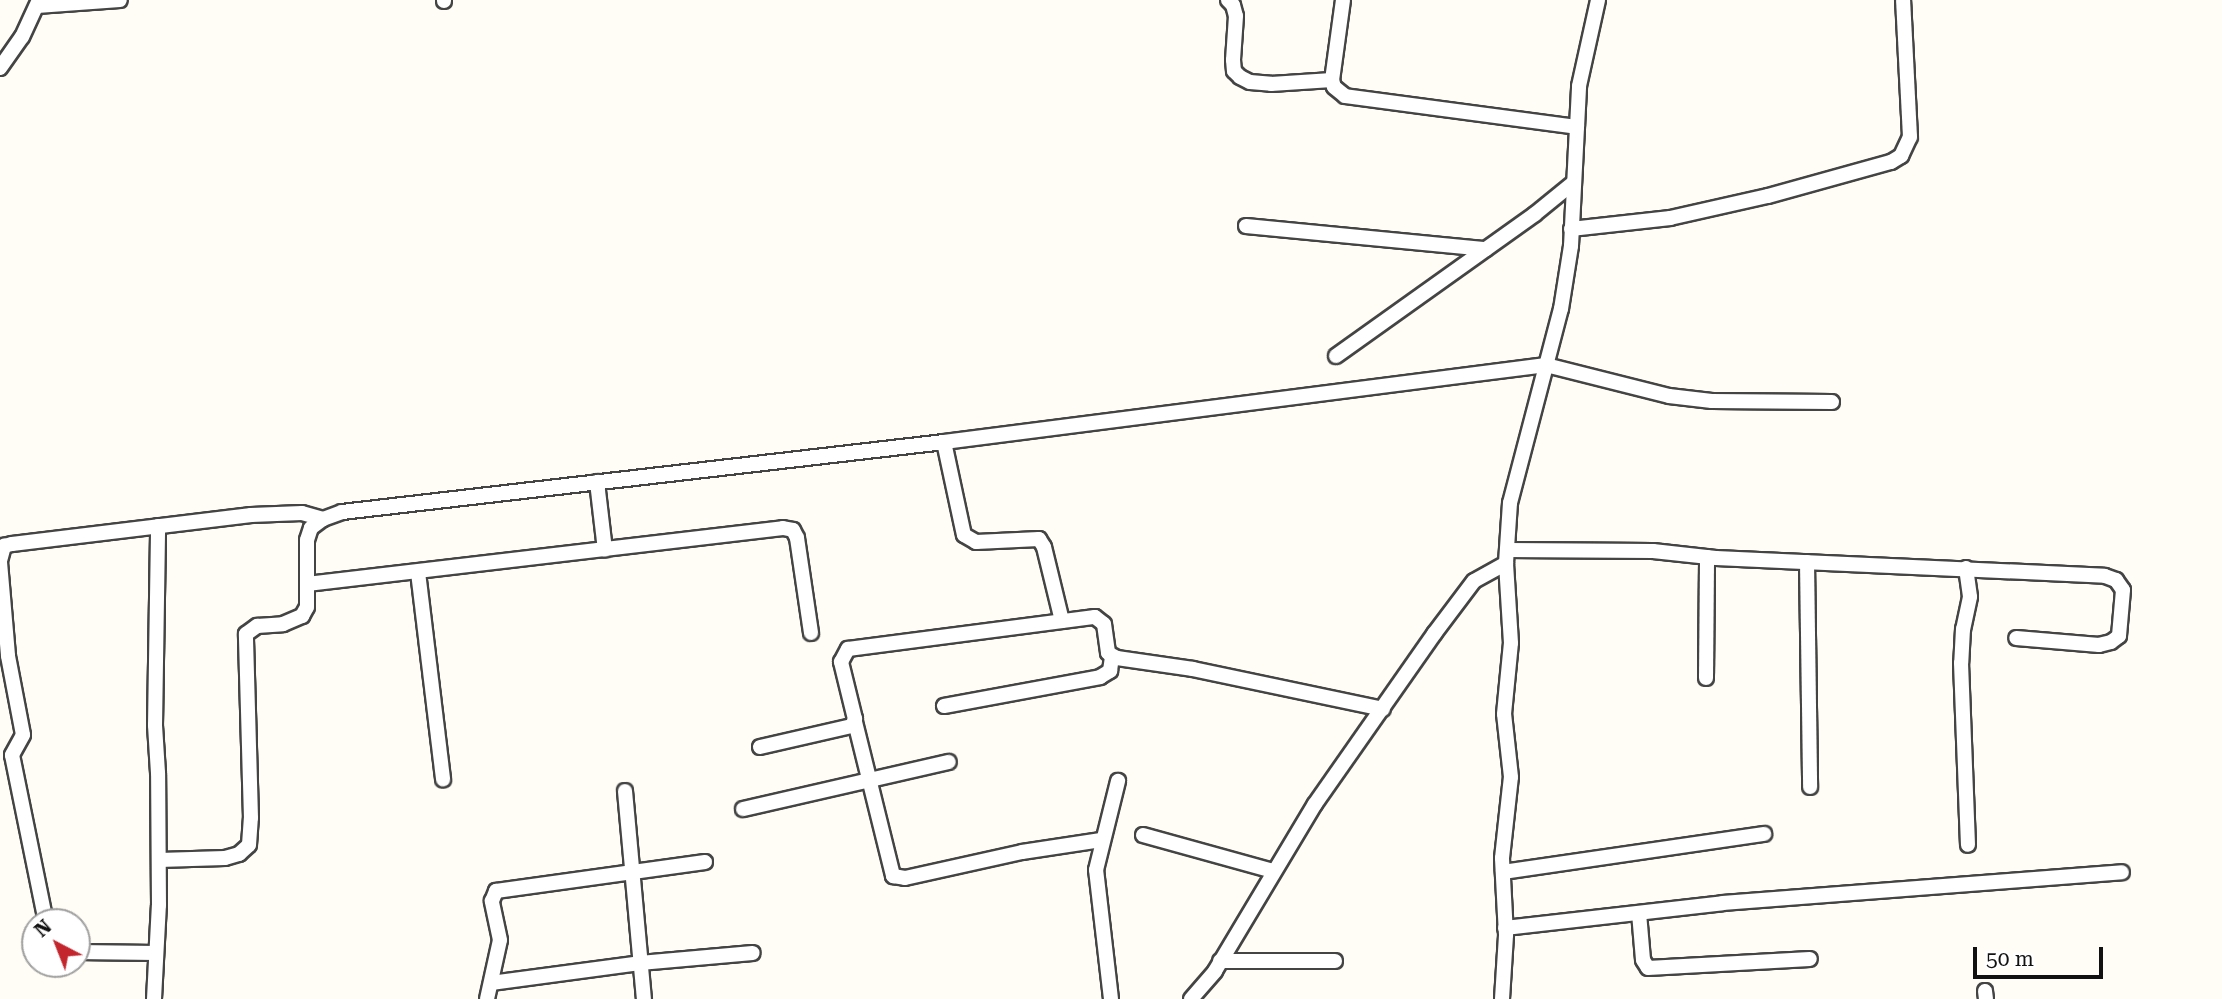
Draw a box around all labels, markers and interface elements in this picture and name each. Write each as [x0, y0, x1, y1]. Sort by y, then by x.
north arrow [21, 908, 91, 978]
text: N [30, 915, 56, 942]
scale bar [1977, 932, 2106, 976]
text: 50 m [1986, 947, 2034, 971]

